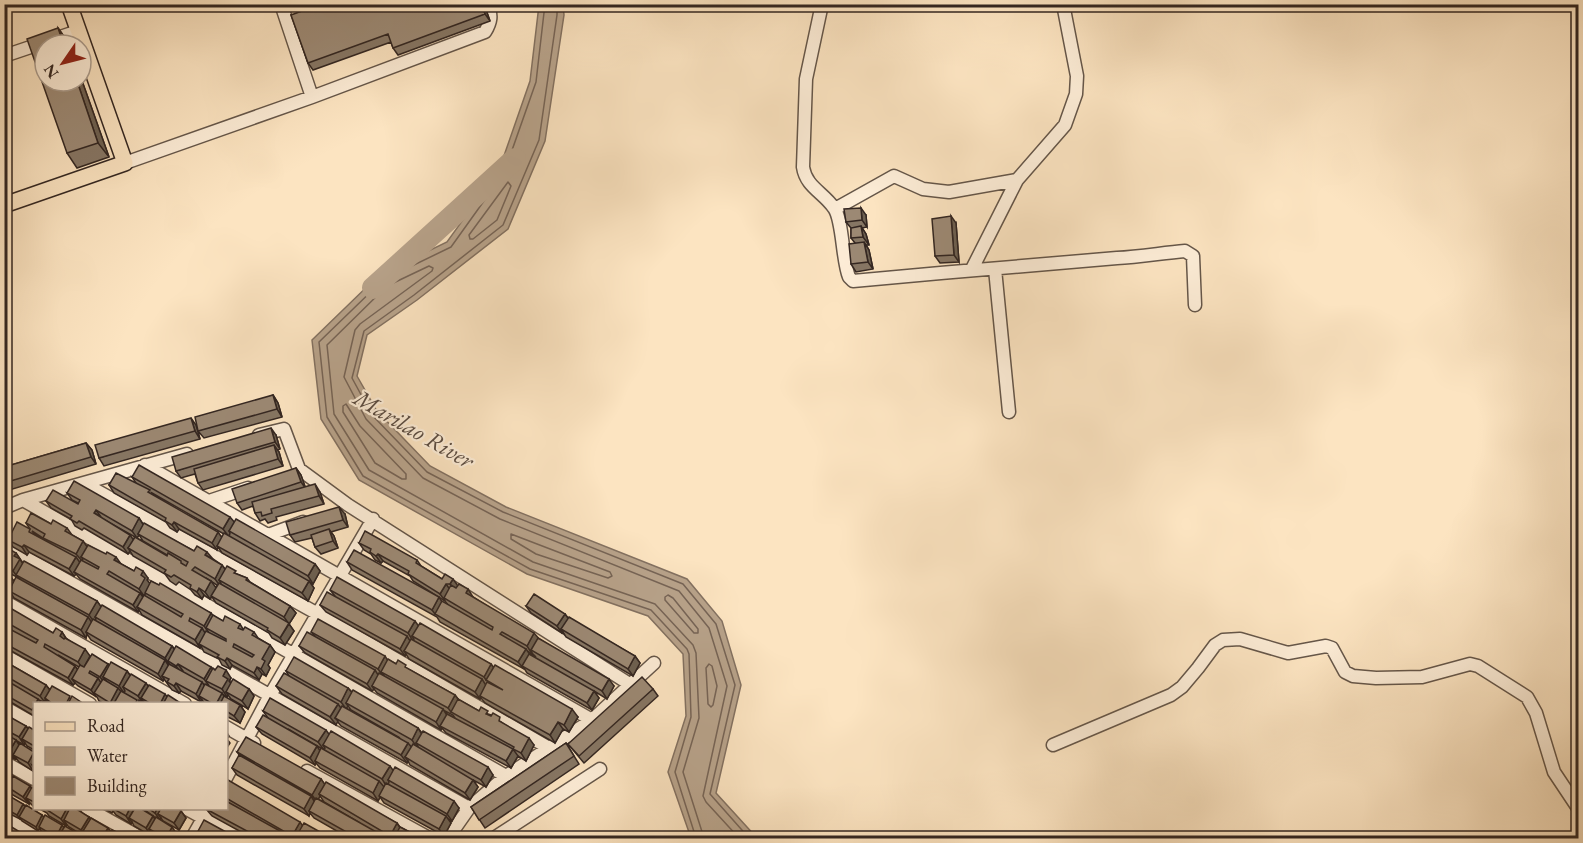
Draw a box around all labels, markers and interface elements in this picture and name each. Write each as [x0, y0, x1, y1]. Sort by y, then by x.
north arrow [33, 33, 93, 93]
text: N [39, 60, 63, 83]
water label: Marilao River [347, 381, 482, 476]
legend [33, 702, 228, 810]
text: Road [87, 714, 126, 737]
text: Water [87, 744, 128, 767]
text: Building [87, 774, 147, 797]

